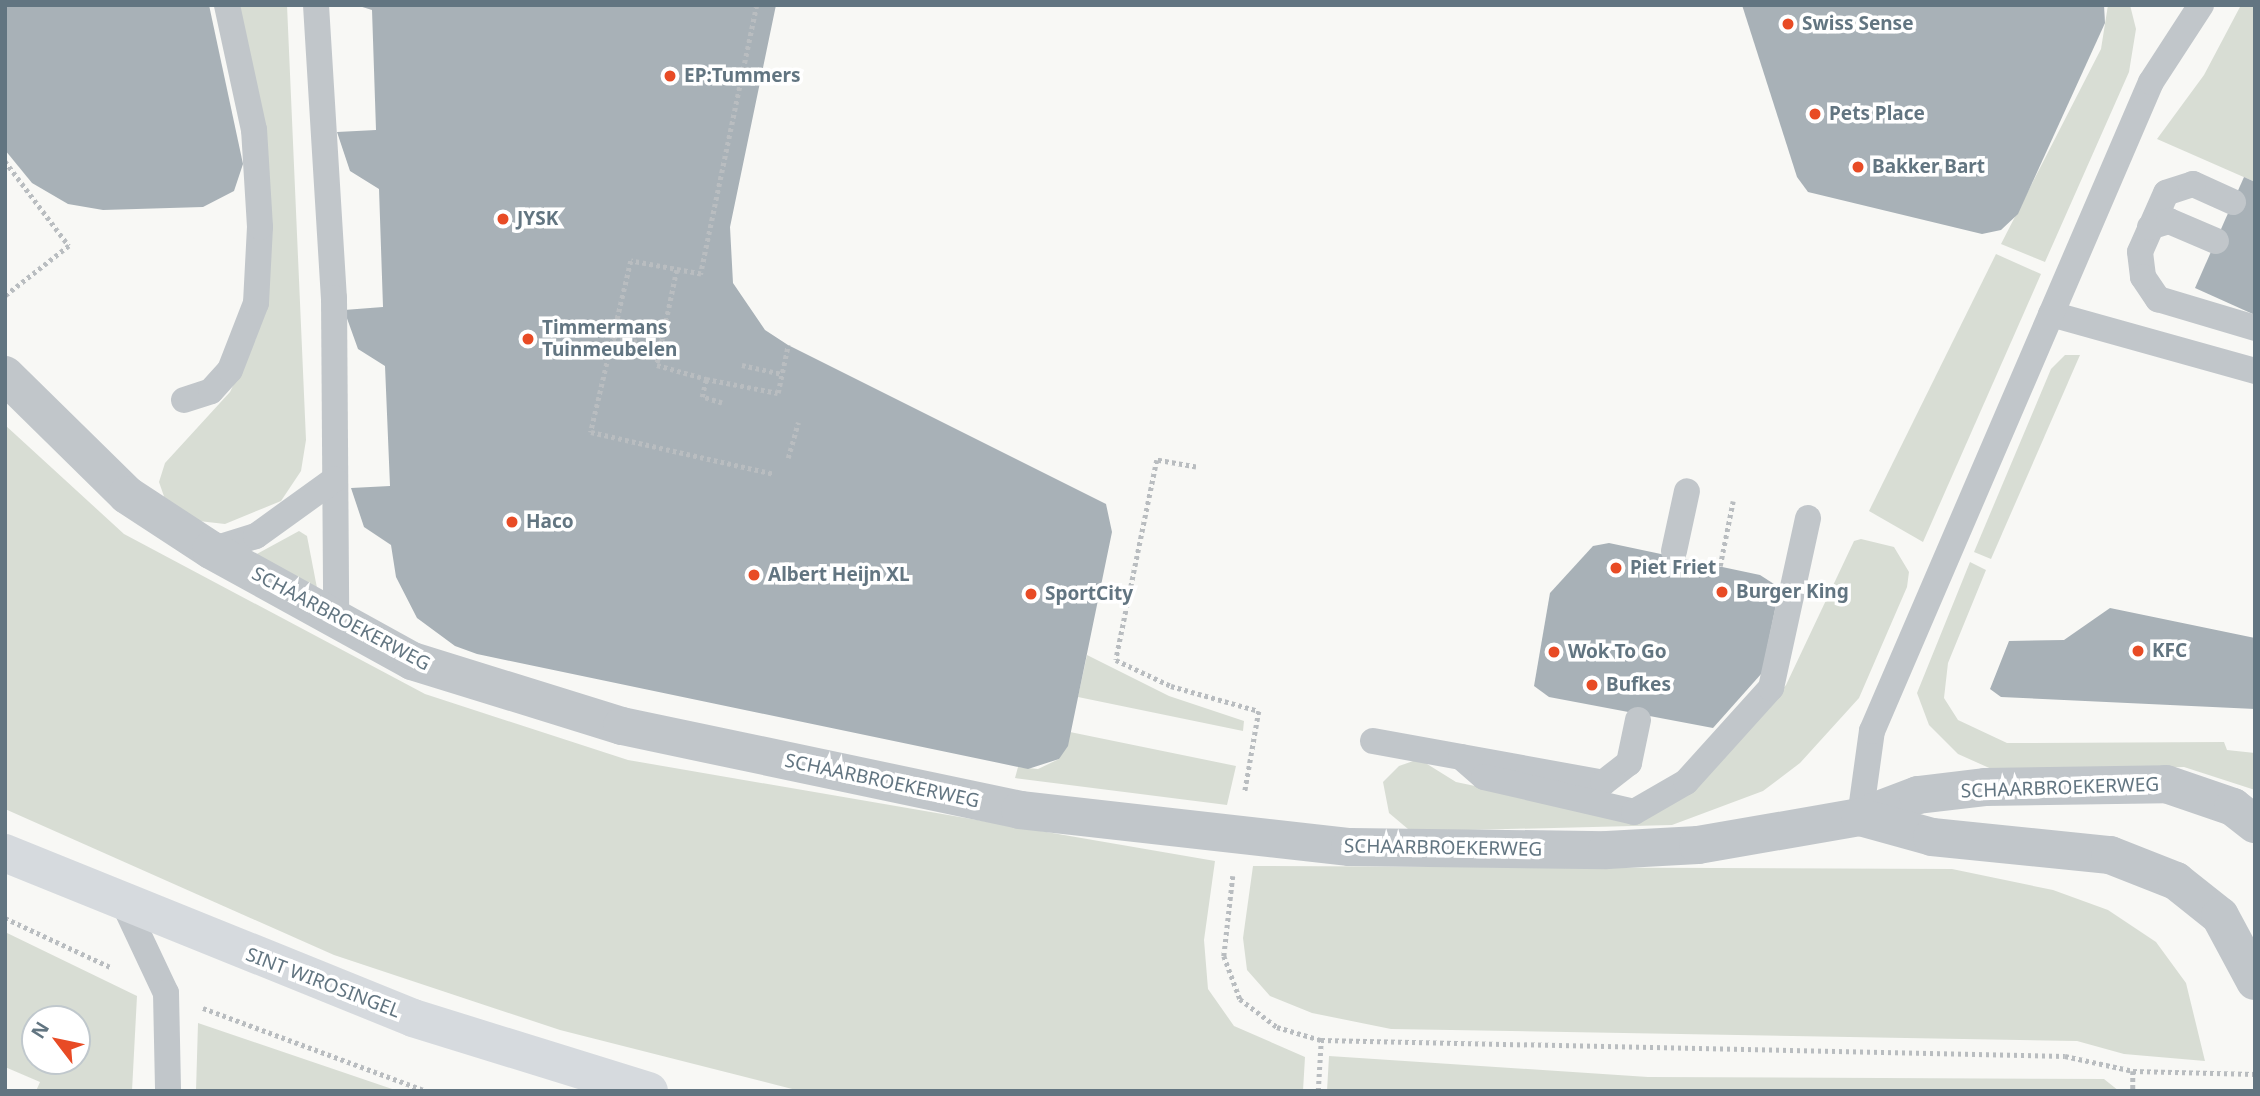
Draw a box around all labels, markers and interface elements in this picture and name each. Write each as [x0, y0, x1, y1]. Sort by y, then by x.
place label: Swiss Sense [1802, 13, 1913, 35]
marker: Swiss Sense [1780, 16, 1796, 32]
place label: EP:Tummers [684, 65, 801, 87]
marker: EP:Tummers [662, 68, 678, 84]
place label: Pets Place [1829, 103, 1925, 125]
marker: Pets Place [1807, 106, 1823, 122]
place label: Bakker Bart [1872, 156, 1985, 178]
marker: Bakker Bart [1850, 159, 1866, 175]
place label: JYSK [517, 208, 558, 230]
marker: JYSK [495, 211, 511, 227]
place label: Timmermans Tuinmeubelen [542, 317, 677, 361]
marker: Timmermans Tuinmeubelen [520, 331, 536, 347]
place label: Haco [526, 511, 574, 533]
marker: Haco [504, 514, 520, 530]
place label: Piet Friet [1630, 557, 1716, 579]
marker: Piet Friet [1608, 560, 1624, 576]
street label: SCHAARBROEKERWEG [248, 562, 434, 676]
place label: Albert Heijn XL [768, 564, 910, 586]
marker: Albert Heijn XL [746, 567, 762, 583]
place label: Burger King [1736, 581, 1849, 603]
place label: SportCity [1045, 583, 1133, 605]
marker: Burger King [1714, 584, 1730, 600]
marker: SportCity [1023, 586, 1039, 602]
place label: KFC [2152, 640, 2187, 662]
place label: Wok To Go [1568, 641, 1667, 663]
marker: KFC [2130, 643, 2146, 659]
marker: Wok To Go [1546, 644, 1562, 660]
place label: Bufkes [1606, 674, 1671, 696]
marker: Bufkes [1584, 677, 1600, 693]
street label: SCHAARBROEKERWEG [783, 749, 981, 813]
street label: SCHAARBROEKERWEG [1960, 773, 2160, 803]
street label: SCHAARBROEKERWEG [1344, 835, 1542, 861]
street label: SINT WIROSINGEL [243, 943, 403, 1023]
north arrow [21, 1005, 91, 1075]
text: N [25, 1016, 55, 1043]

